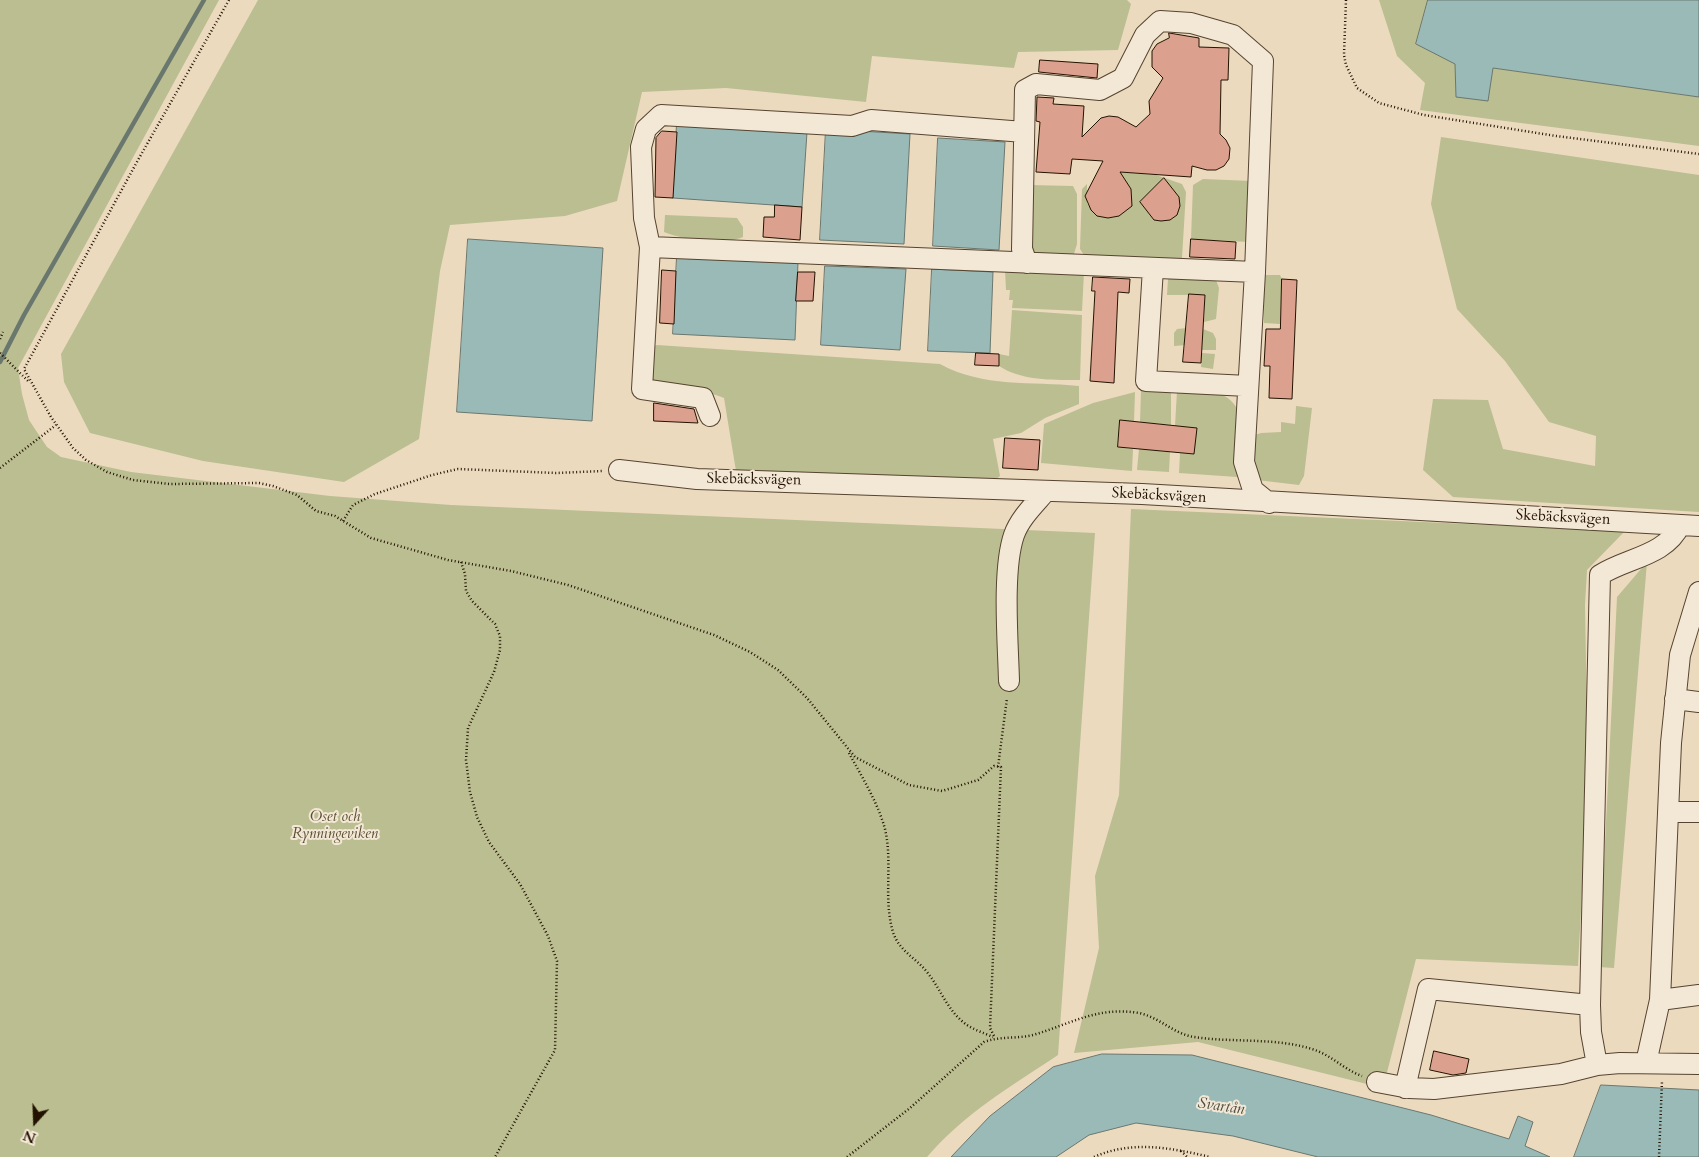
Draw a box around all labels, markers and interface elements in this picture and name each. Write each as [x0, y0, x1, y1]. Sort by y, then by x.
street label: Skebäcksvägen [706, 470, 802, 490]
street label: Skebäcksvägen [1111, 485, 1207, 507]
street label: Skebäcksvägen [1515, 507, 1611, 529]
park label: Oset och Rynningeviken [292, 809, 378, 844]
water label: Svartån [1196, 1094, 1246, 1120]
north arrow [10, 1097, 60, 1147]
text: N [21, 1126, 39, 1148]

